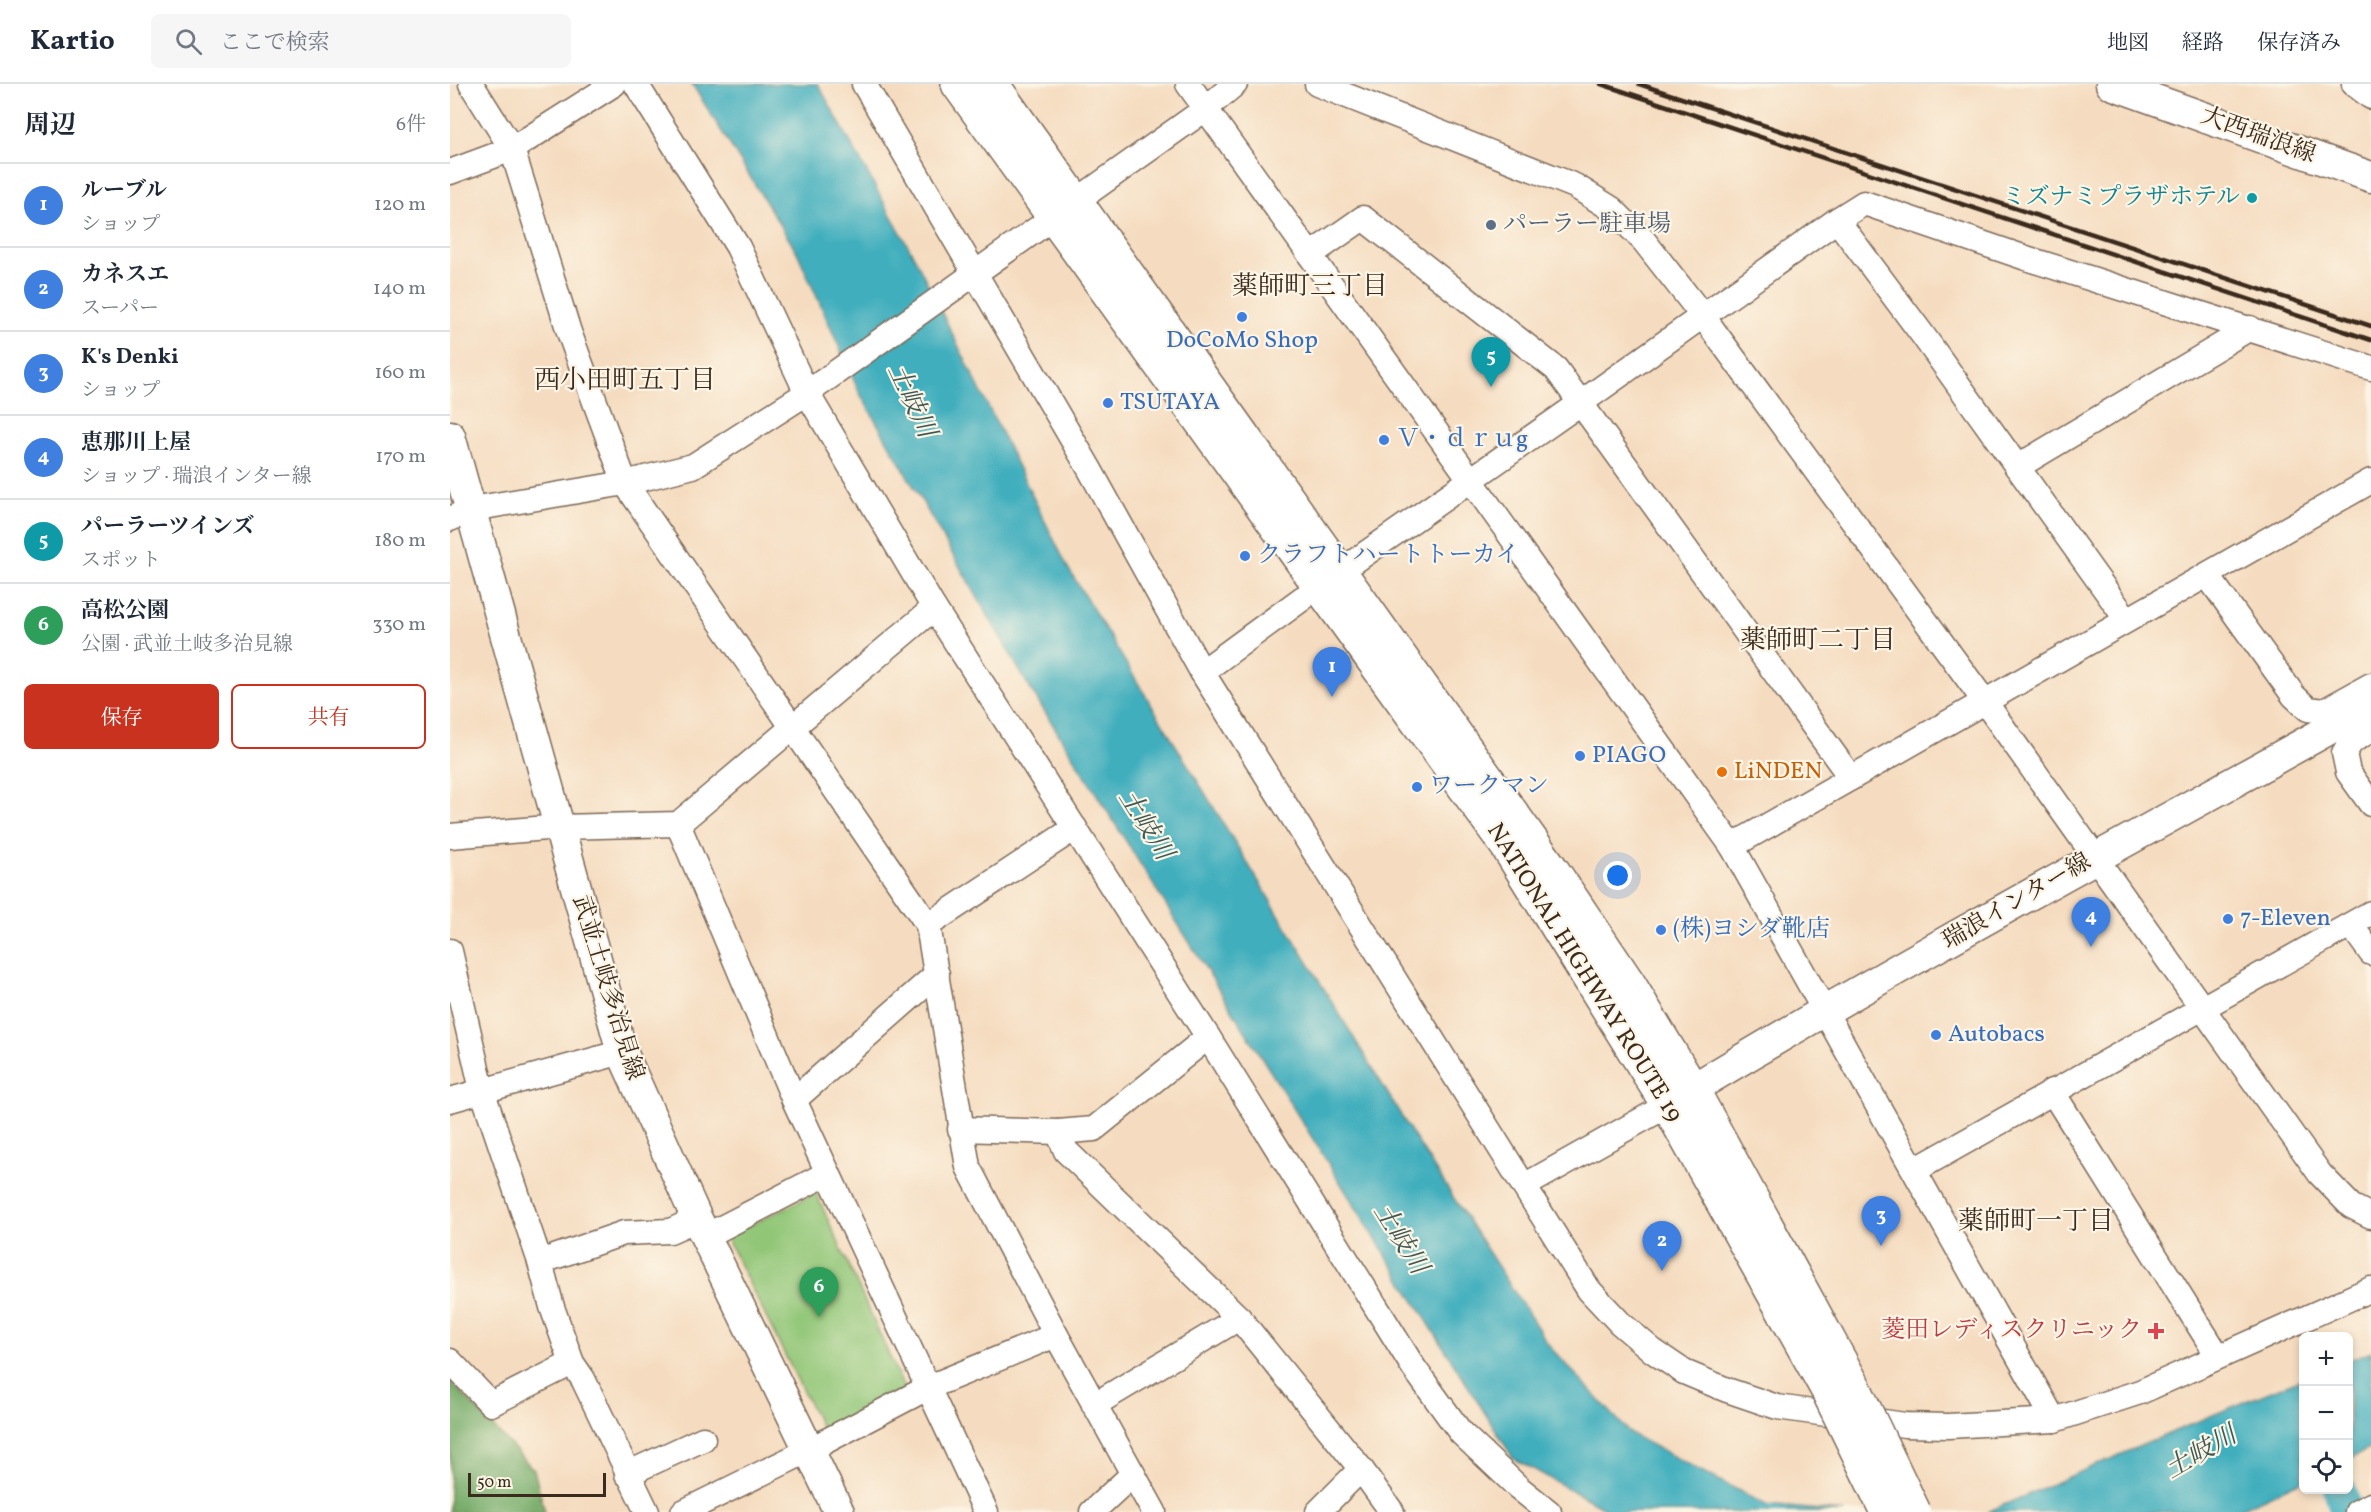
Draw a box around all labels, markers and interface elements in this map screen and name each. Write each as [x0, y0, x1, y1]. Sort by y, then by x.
search box [151, 14, 571, 68]
text: Kartio [30, 22, 115, 61]
icon: search [172, 25, 205, 58]
text: ここで検索 [220, 28, 330, 59]
text: 地図 [2107, 29, 2149, 58]
text: 経路 [2182, 29, 2224, 58]
text: 保存済み [2257, 29, 2341, 58]
street label: 大西瑞浪線 [2196, 100, 2320, 172]
text: 周辺 [24, 108, 76, 144]
text: 6件 [396, 111, 426, 139]
text: ルーブル [81, 176, 167, 207]
place label: ミズナミプラザホテル [2002, 181, 2240, 215]
text: 1 [39, 191, 48, 219]
text: 120 m [374, 191, 426, 219]
marker: ミズナミプラザホテル [2245, 191, 2259, 205]
place label: パーラー駐車場 [1503, 208, 1671, 242]
text: ショップ [81, 211, 161, 239]
marker: パーラー駐車場 [1484, 218, 1498, 232]
text: カネスエ [81, 260, 169, 291]
district label: 薬師町三丁目 [1232, 269, 1388, 305]
text: 2 [38, 275, 49, 303]
text: 140 m [373, 275, 426, 303]
text: スーパー [81, 295, 159, 323]
marker: DoCoMo Shop [1235, 310, 1249, 324]
place label: DoCoMo Shop [1166, 324, 1318, 358]
pin: 5 [1472, 338, 1510, 387]
text: K's Denki [81, 342, 179, 373]
water label: 土岐川 [878, 358, 945, 447]
text: 3 [38, 359, 49, 387]
text: 160 m [374, 359, 426, 387]
district label: 西小田町五丁目 [534, 363, 716, 399]
text: ショップ [81, 377, 161, 405]
place label: TSUTAYA [1120, 386, 1220, 420]
marker: TSUTAYA [1101, 396, 1115, 410]
place label: Ｖ・ｄｒｕg [1396, 423, 1528, 457]
text: 恵那川上屋 [81, 428, 191, 459]
marker: Ｖ・ｄｒｕg [1377, 433, 1391, 447]
text: 4 [37, 443, 50, 471]
text: 170 m [376, 443, 426, 471]
text: ショップ · 瑞浪インター線 [81, 463, 312, 491]
text: パーラーツインズ [81, 512, 254, 543]
text: 5 [39, 527, 48, 555]
text: 180 m [374, 527, 426, 555]
place label: クラフトハートトーカイ [1257, 539, 1519, 573]
text: スポット [81, 547, 161, 575]
marker: クラフトハートトーカイ [1238, 549, 1252, 563]
text: 高松公園 [81, 596, 169, 627]
text: 6 [38, 611, 49, 639]
text: 330 m [372, 611, 426, 639]
district label: 薬師町二丁目 [1740, 623, 1896, 659]
text: 公園 · 武並土岐多治見線 [81, 631, 293, 659]
pin: 1 [1312, 648, 1352, 697]
button: 保存 [24, 684, 219, 749]
button: 共有 [231, 684, 426, 749]
place label: PIAGO [1592, 739, 1666, 773]
marker: PIAGO [1573, 749, 1587, 763]
place label: LiNDEN [1734, 755, 1822, 789]
marker: LiNDEN [1715, 765, 1729, 779]
place label: ワークマン [1429, 770, 1549, 804]
marker: ワークマン [1410, 780, 1424, 794]
water label: 土岐川 [1109, 782, 1183, 870]
street label: NATIONAL HIGHWAY ROUTE 19 [1478, 817, 1690, 1129]
street label: 瑞浪インター線 [1936, 846, 2098, 958]
your location [1603, 861, 1632, 890]
street label: 武並土岐多治見線 [563, 891, 651, 1085]
pin: 4 [2072, 898, 2110, 947]
place label: 7-Eleven [2240, 902, 2331, 936]
marker: 7-Eleven [2221, 912, 2235, 926]
place label: (株)ヨシダ靴店 [1673, 913, 1830, 947]
marker: (株)ヨシダ靴店 [1654, 923, 1668, 937]
place label: Autobacs [1948, 1018, 2045, 1052]
marker: Autobacs [1929, 1028, 1943, 1042]
water label: 土岐川 [1364, 1196, 1438, 1284]
pin: 3 [1862, 1196, 1900, 1246]
district label: 薬師町一丁目 [1958, 1204, 2114, 1240]
pin: 2 [1642, 1222, 1682, 1271]
pin: 6 [800, 1268, 838, 1317]
place label: 菱田レディスクリニック [1881, 1314, 2142, 1348]
marker: 菱田レディスクリニック [2147, 1322, 2165, 1340]
map controls [2299, 1332, 2353, 1494]
button: + [2299, 1332, 2353, 1386]
button: − [2299, 1386, 2353, 1440]
water label: 土岐川 [2158, 1416, 2246, 1488]
button: locate [2299, 1440, 2353, 1494]
scale bar [468, 1470, 606, 1498]
text: 50 m [477, 1472, 511, 1494]

